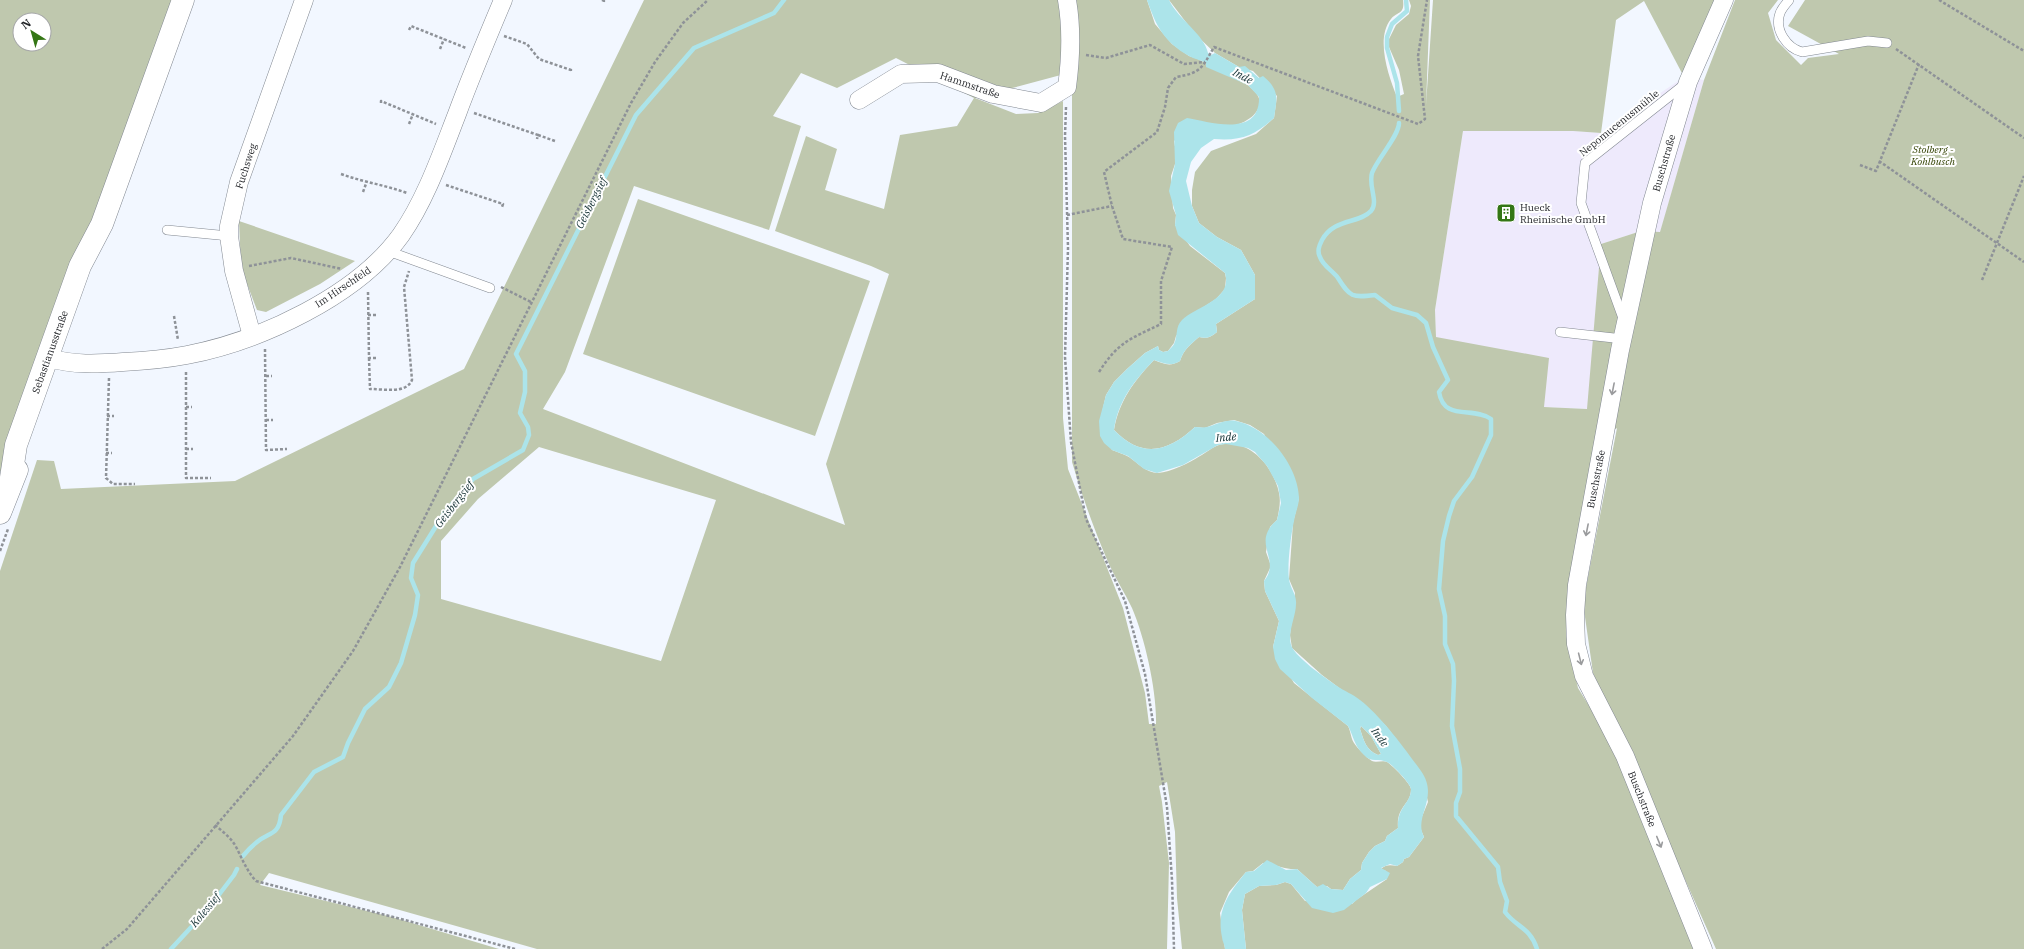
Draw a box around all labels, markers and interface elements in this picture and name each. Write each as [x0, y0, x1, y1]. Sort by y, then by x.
north arrow [12, 12, 52, 52]
text: N [18, 16, 34, 32]
water label: Inde [1230, 65, 1255, 87]
street label: Hammstraße [938, 69, 1002, 101]
street label: Nepomucenusmühle [1576, 87, 1662, 159]
street label: Buschstraße [1650, 133, 1678, 193]
street label: Fuchsweg [233, 141, 260, 190]
park label: Stolberg - Kohlbusch [1910, 143, 1955, 168]
water label: Geisbergsief [572, 173, 611, 231]
place label: Hueck Rheinische GmbH [1520, 201, 1606, 226]
building icon: Hueck Rheinische GmbH [1495, 202, 1517, 224]
street label: Im Hirschfeld [312, 263, 374, 311]
street label: Sebastianusstraße [29, 309, 71, 395]
one-way arrow [1609, 382, 1617, 395]
water label: Inde [1214, 429, 1237, 445]
street label: Buschstraße [1584, 449, 1608, 509]
water label: Geisbergsief [431, 476, 478, 530]
one-way arrow [1583, 523, 1591, 536]
one-way arrow [1576, 652, 1584, 665]
water label: Inde [1368, 724, 1392, 750]
street label: Buschstraße [1625, 769, 1659, 829]
one-way arrow [1656, 835, 1663, 847]
water label: Kolessief [186, 888, 225, 931]

